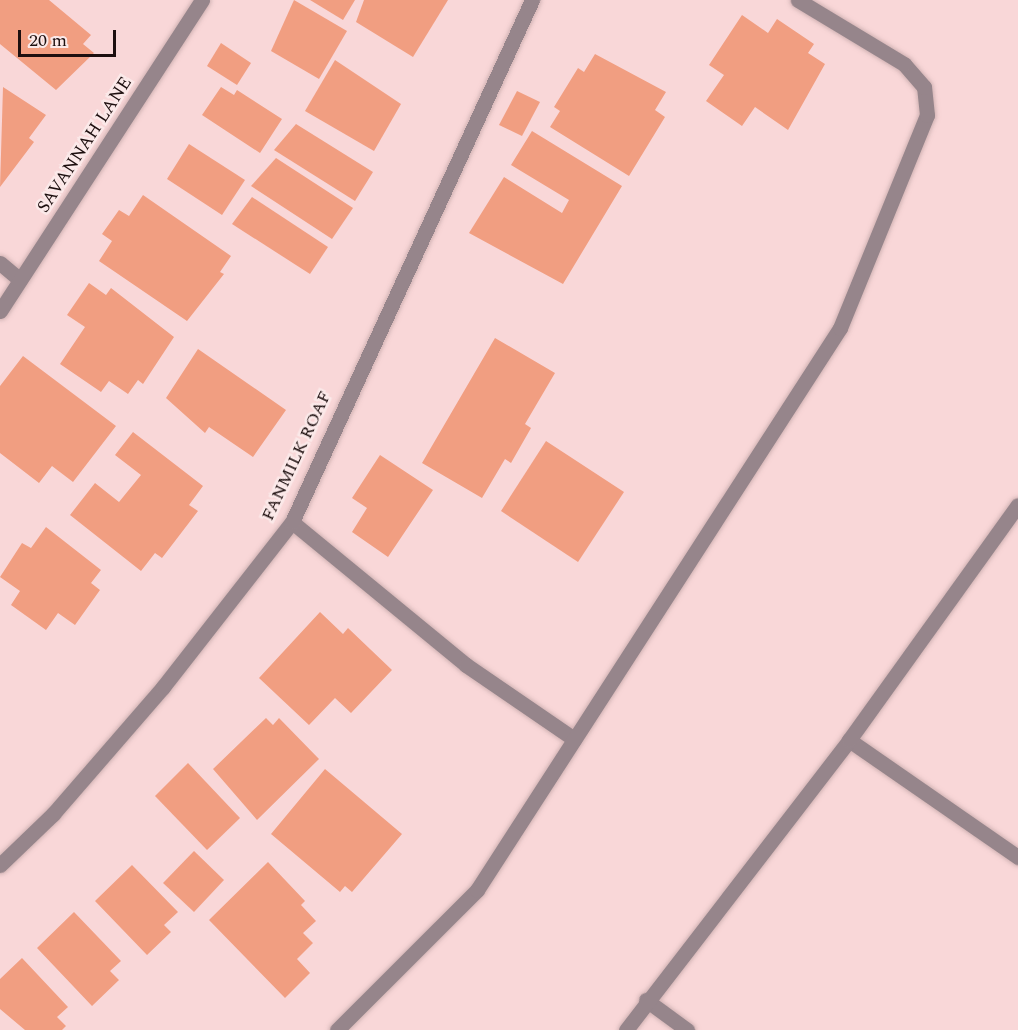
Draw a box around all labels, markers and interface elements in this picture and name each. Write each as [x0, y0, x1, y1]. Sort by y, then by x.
scale bar [21, 18, 118, 56]
text: 20 m [29, 27, 67, 54]
street label: SAVANNAH LANE [33, 73, 137, 217]
street label: FANMILK ROAF [257, 388, 337, 524]

